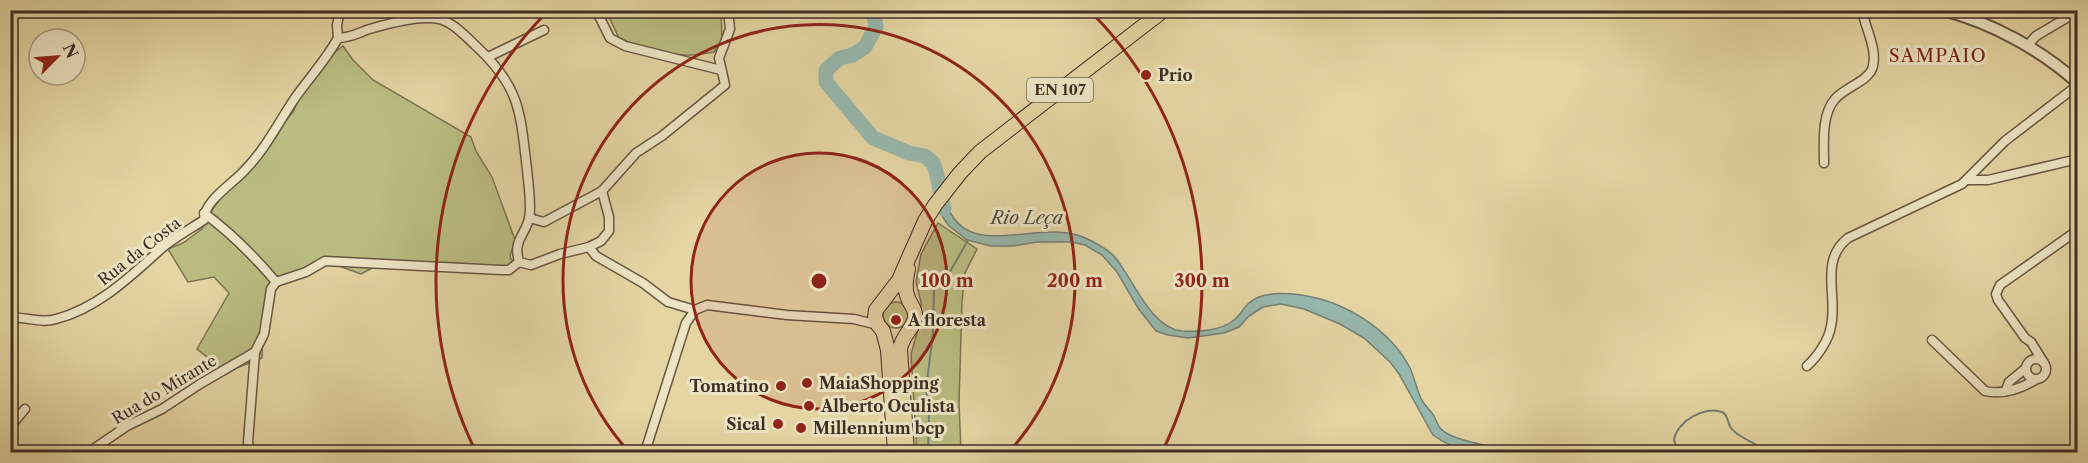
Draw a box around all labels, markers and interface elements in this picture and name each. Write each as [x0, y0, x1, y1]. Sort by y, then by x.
north arrow [27, 27, 87, 87]
text: N [59, 40, 83, 61]
district label: SAMPAIO [1889, 45, 1987, 67]
place label: Prio [1158, 65, 1193, 85]
marker: Prio [1139, 68, 1153, 82]
road number: EN 107 [1027, 78, 1093, 102]
water label: Rio Leça [989, 207, 1064, 229]
street label: Rua da Costa [94, 212, 185, 289]
text: 100 m [920, 270, 974, 292]
text: 200 m [1047, 270, 1103, 292]
text: 300 m [1174, 270, 1230, 292]
centre of rings [809, 271, 829, 291]
place label: A floresta [907, 310, 987, 330]
marker: A floresta [889, 313, 903, 327]
street label: Rua do Mirante [108, 350, 220, 428]
place label: MaiaShopping [819, 373, 940, 393]
place label: Tomatino [689, 376, 769, 396]
marker: MaiaShopping [800, 376, 814, 390]
marker: Tomatino [774, 379, 788, 393]
place label: Alberto Oculista [820, 396, 956, 416]
marker: Alberto Oculista [802, 399, 816, 413]
place label: Sical [726, 414, 766, 434]
marker: Sical [771, 417, 785, 431]
place label: Millennium bcp [813, 418, 945, 438]
marker: Millennium bcp [794, 421, 808, 435]

